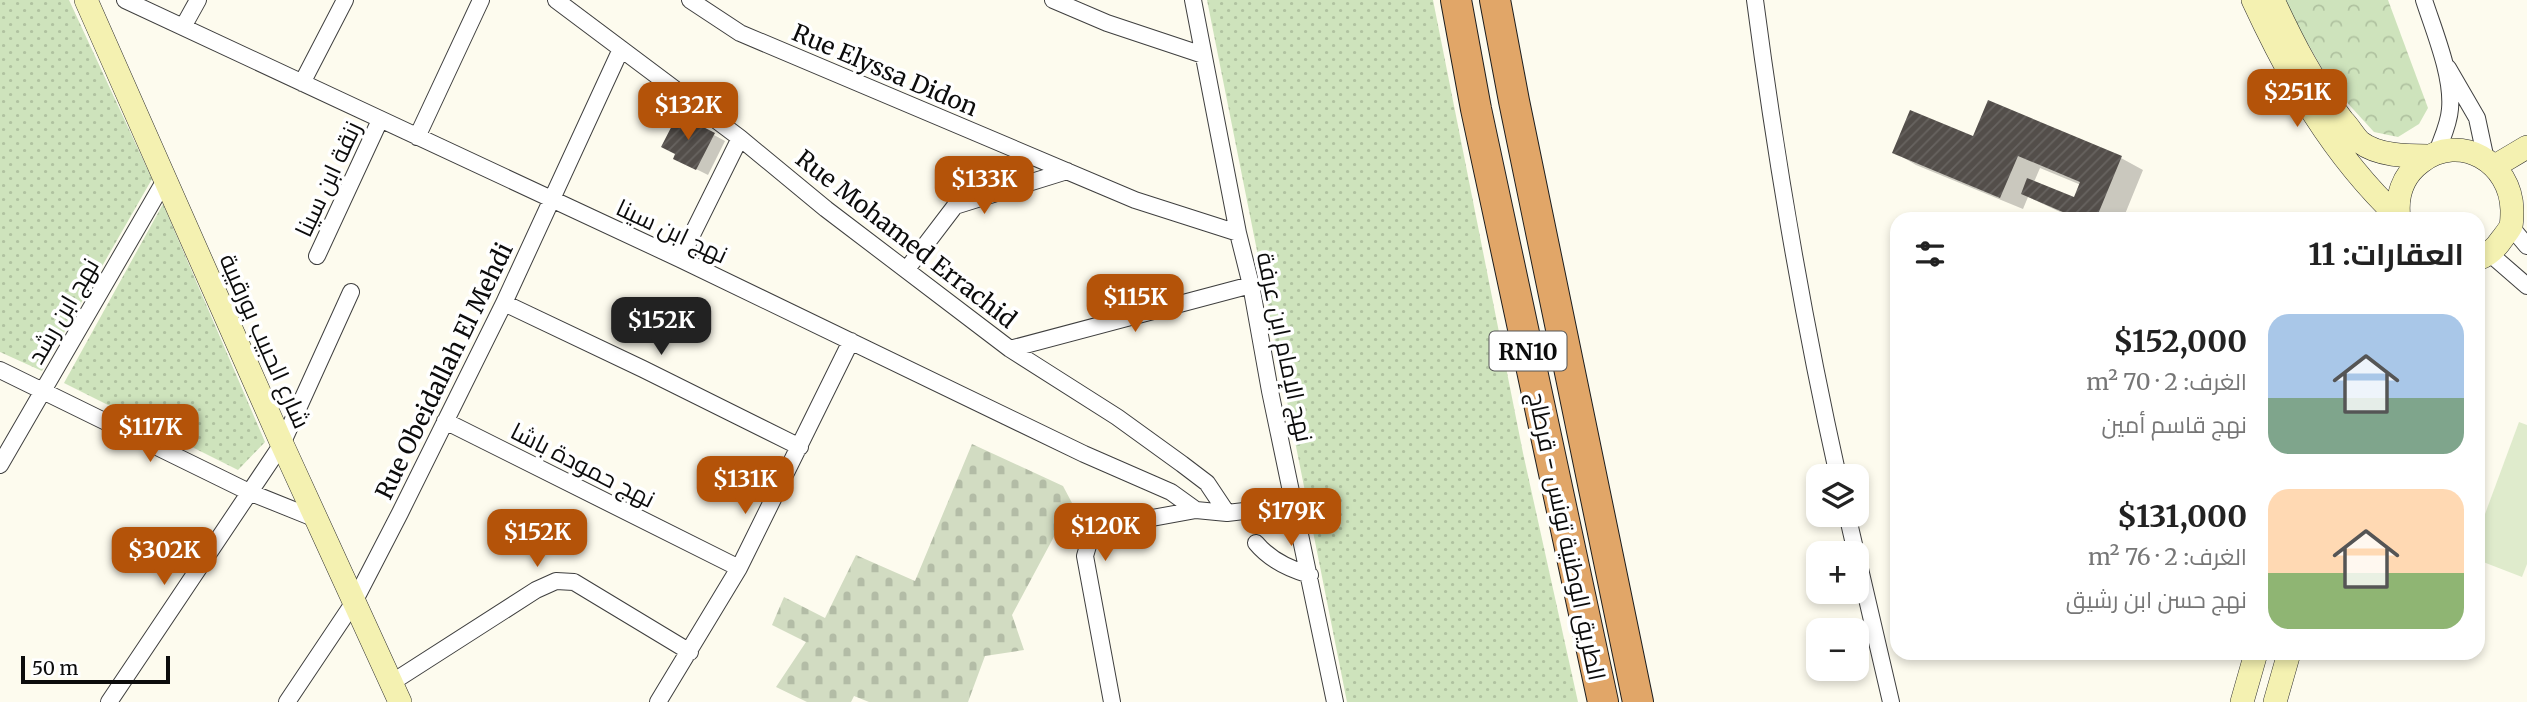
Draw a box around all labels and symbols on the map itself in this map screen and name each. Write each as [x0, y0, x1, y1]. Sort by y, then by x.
street label: Rue Elyssa Didon [788, 17, 982, 123]
pin: $251K [2248, 69, 2346, 129]
pin: $132K [639, 82, 737, 142]
street label: زنقة ابن سينا [288, 116, 368, 242]
street label: Rue Mohamed Errachid [789, 143, 1023, 335]
pin: $133K [935, 156, 1033, 216]
street label: نهج ابن سينا [611, 192, 733, 271]
street label: Rue Obeidallah El Mehdi [368, 237, 520, 504]
street label: شارع الحبيب بورقيبة [212, 249, 317, 434]
street label: نهج الإمام ابن عرفة [1249, 249, 1320, 445]
street label: نهج ابن رشد [20, 252, 107, 370]
pin: $115K [1086, 274, 1184, 334]
pin: $152K [612, 298, 710, 357]
road number: RN10 [1490, 332, 1566, 370]
street label: الطريق الوطنية تونس - قرطاج [1520, 389, 1613, 684]
pin: $117K [101, 405, 199, 464]
street label: نهج حمودة باشا [505, 415, 660, 516]
pin: $131K [696, 456, 794, 516]
pin: $179K [1242, 489, 1340, 548]
pin: $120K [1056, 504, 1154, 563]
pin: $152K [488, 510, 586, 569]
pin: $302K [115, 528, 213, 587]
scale bar [21, 653, 170, 685]

